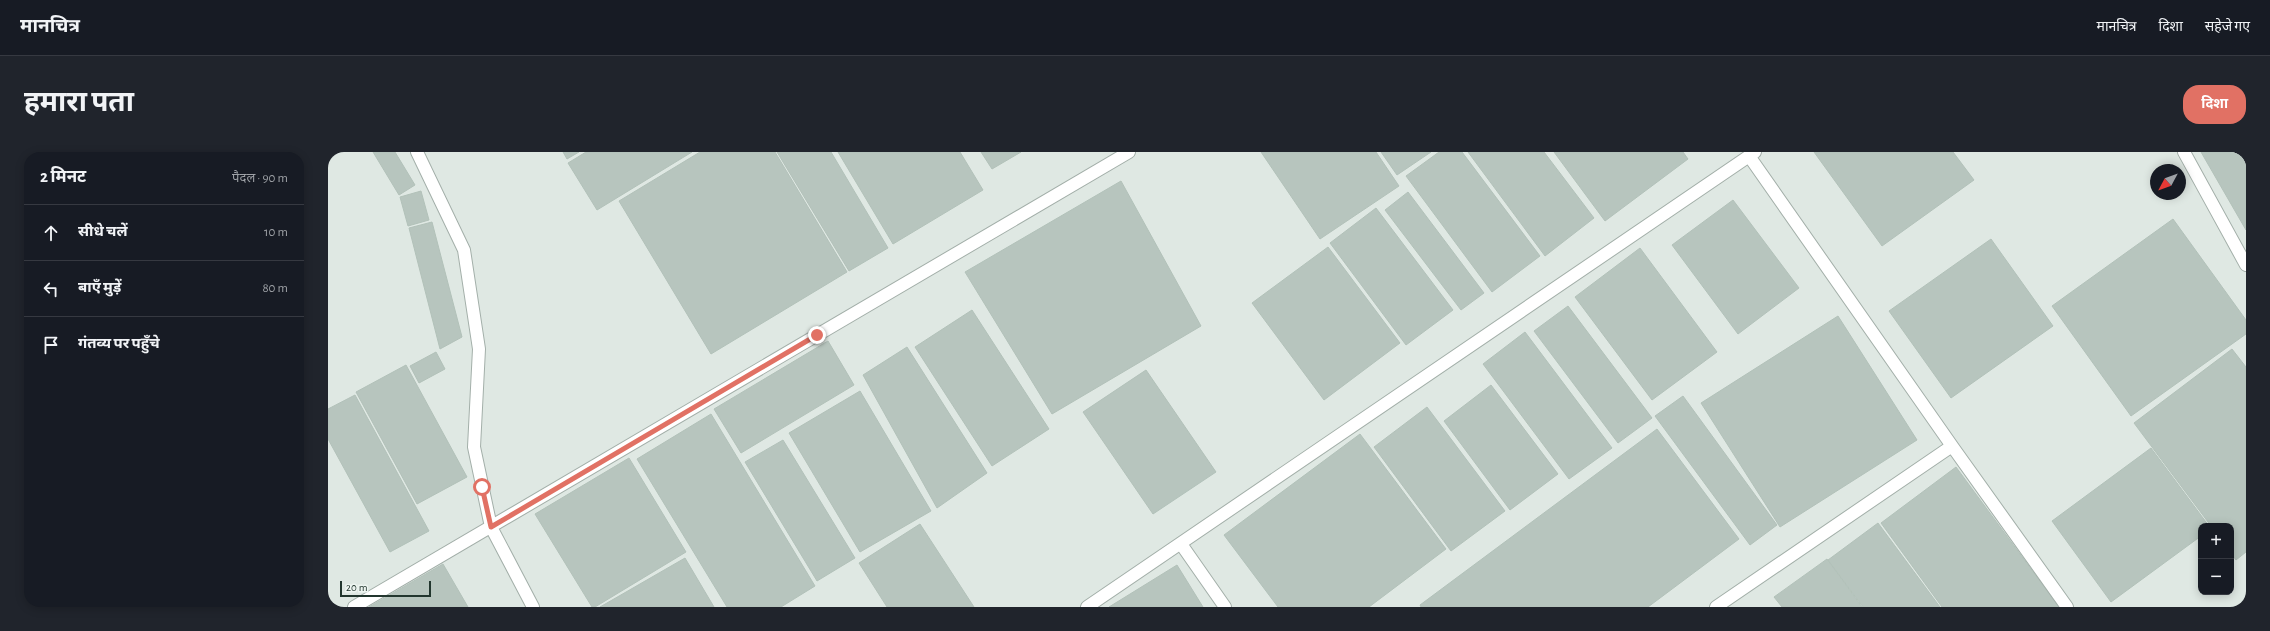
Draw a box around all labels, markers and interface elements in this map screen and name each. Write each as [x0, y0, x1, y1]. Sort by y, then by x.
text: मानचित्र [20, 17, 80, 36]
text: मानचित्र [2097, 20, 2137, 34]
text: दिशा [2159, 20, 2183, 34]
text: सहेजे गए [2205, 20, 2250, 34]
button: दिशा [2183, 85, 2246, 124]
text: हमारा पता [24, 89, 134, 117]
north arrow [2150, 164, 2186, 200]
text: 2 मिनट [40, 168, 86, 185]
text: पैदल · 90 m [232, 172, 288, 185]
icon: ahead [40, 222, 62, 244]
text: सीधे चलें [78, 224, 128, 239]
text: 10 m [264, 226, 288, 239]
icon: left [40, 278, 62, 300]
text: बाएँ मुड़ें [78, 280, 121, 295]
text: 80 m [262, 282, 288, 295]
route end [808, 326, 826, 344]
icon: arrive [40, 334, 62, 356]
text: गंतव्य पर पहुँचे [78, 336, 160, 351]
route start [473, 478, 491, 496]
map controls [2198, 523, 2234, 595]
button: + [2198, 523, 2234, 559]
button: − [2198, 559, 2234, 595]
scale bar [340, 579, 431, 598]
text: 20 m [346, 582, 367, 593]

